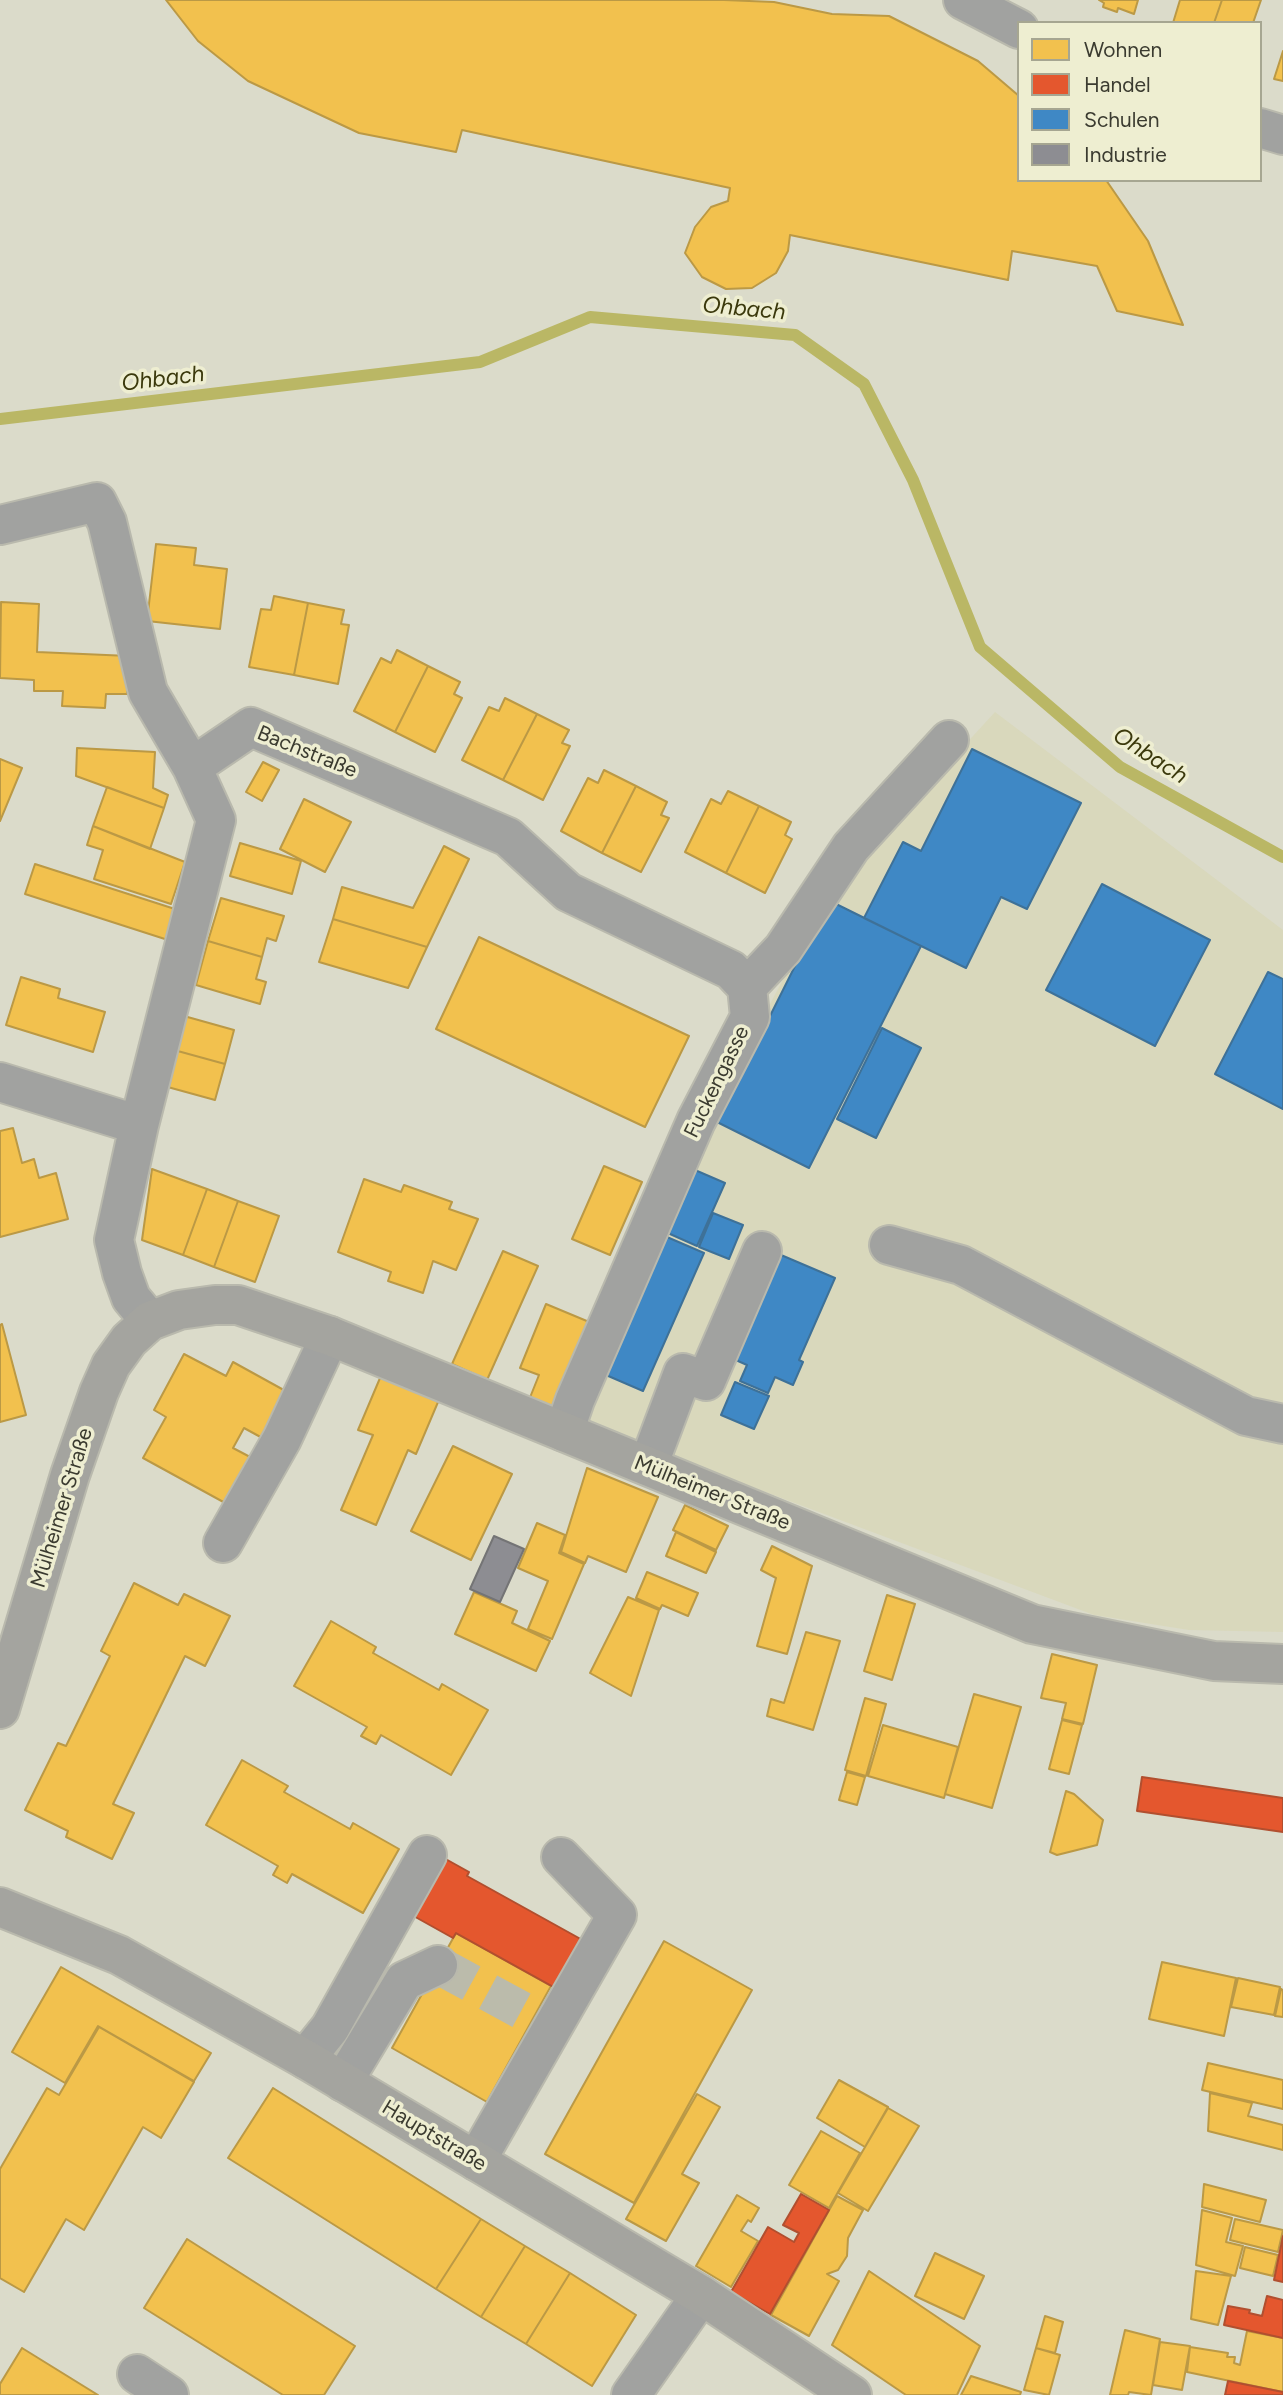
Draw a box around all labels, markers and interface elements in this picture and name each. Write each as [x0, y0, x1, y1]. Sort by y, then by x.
legend [1017, 21, 1262, 182]
text: Wohnen [1084, 37, 1162, 62]
text: Handel [1084, 72, 1151, 97]
text: Schulen [1084, 107, 1160, 132]
text: Industrie [1084, 142, 1167, 167]
water label: Ohbach [701, 292, 787, 326]
water label: Ohbach [120, 360, 206, 398]
street label: Bachstraße [253, 721, 361, 783]
water label: Ohbach [1108, 722, 1192, 790]
street label: Fuckengasse [679, 1022, 755, 1142]
street label: Mülheimer Straße [26, 1425, 98, 1591]
street label: Mülheimer Straße [630, 1450, 794, 1536]
street label: Hauptstraße [377, 2095, 491, 2177]

